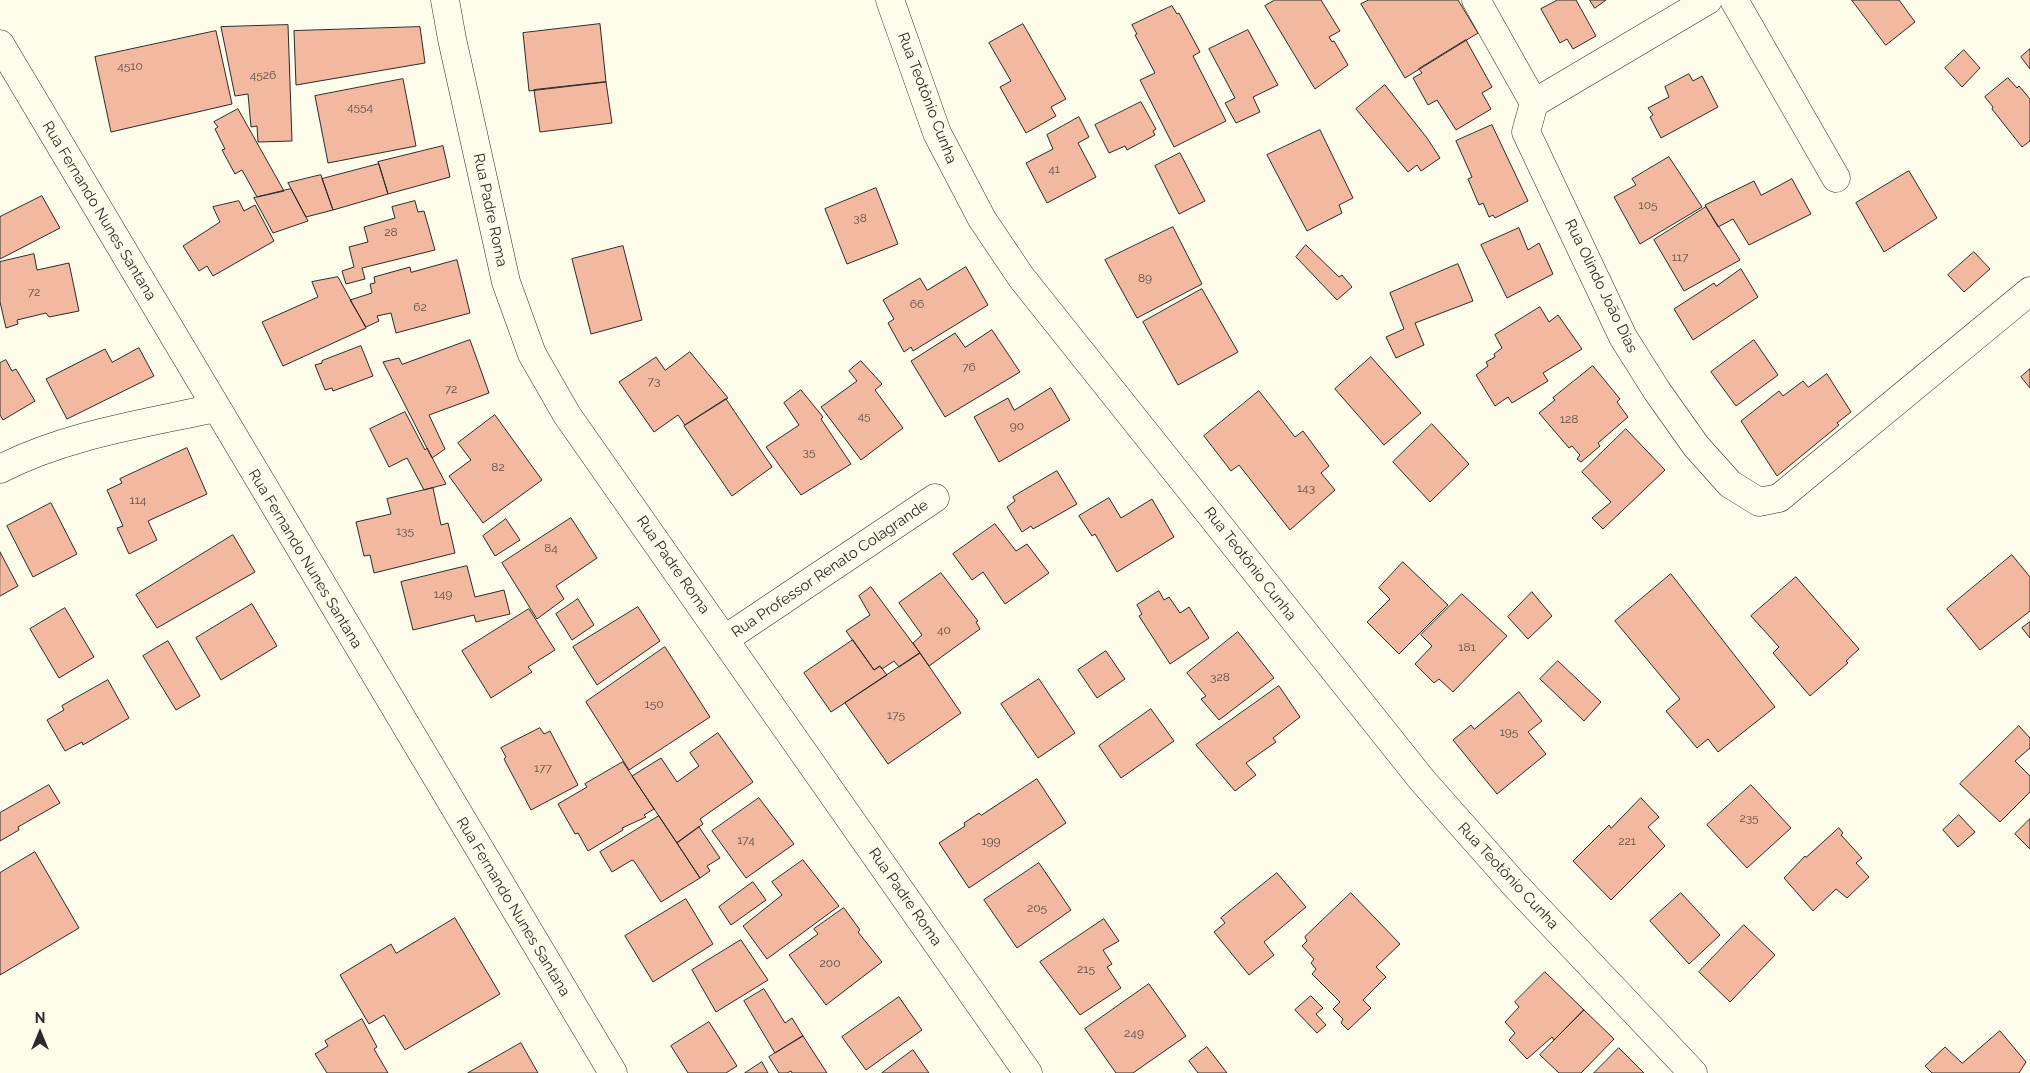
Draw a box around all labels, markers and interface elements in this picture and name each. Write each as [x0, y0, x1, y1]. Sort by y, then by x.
street label: Rua Teotônio Cunha [894, 30, 960, 166]
house number: 4510 [117, 59, 143, 73]
house number: 4526 [250, 68, 276, 82]
house number: 4554 [347, 100, 373, 114]
street label: Rua Fernando Nunes Santana [38, 118, 160, 304]
street label: Rua Padre Roma [469, 152, 511, 268]
house number: 41 [1048, 162, 1060, 176]
house number: 105 [1638, 198, 1658, 212]
house number: 38 [853, 211, 867, 225]
street label: Rua Olindo João Dias [1561, 216, 1641, 356]
house number: 28 [384, 225, 398, 239]
house number: 117 [1672, 250, 1688, 264]
house number: 89 [1138, 271, 1152, 285]
house number: 72 [28, 285, 40, 299]
house number: 66 [910, 297, 924, 311]
house number: 62 [413, 300, 427, 314]
house number: 76 [962, 360, 976, 374]
house number: 73 [648, 374, 660, 388]
house number: 72 [445, 382, 457, 396]
house number: 45 [857, 409, 871, 423]
house number: 128 [1560, 412, 1578, 426]
house number: 90 [1010, 419, 1024, 433]
house number: 35 [803, 445, 815, 459]
house number: 82 [491, 460, 505, 474]
street label: Rua Fernando Nunes Santana [244, 466, 366, 652]
house number: 143 [1297, 481, 1315, 495]
house number: 114 [130, 493, 146, 507]
street label: Rua Professor Renato Colagrande [728, 496, 932, 642]
street label: Rua Teotônio Cunha [1200, 504, 1300, 624]
street label: Rua Padre Roma [633, 513, 713, 617]
house number: 135 [396, 524, 414, 538]
house number: 84 [544, 541, 558, 555]
house number: 149 [434, 587, 452, 601]
house number: 40 [937, 623, 951, 637]
house number: 181 [1458, 640, 1476, 654]
house number: 328 [1210, 670, 1230, 684]
house number: 150 [644, 697, 664, 711]
house number: 175 [887, 708, 905, 722]
house number: 195 [1500, 725, 1518, 739]
house number: 177 [534, 761, 552, 775]
house number: 235 [1739, 811, 1759, 825]
street label: Rua Fernando Nunes Santana [452, 814, 574, 1000]
street label: Rua Teotônio Cunha [1454, 819, 1562, 933]
house number: 174 [737, 833, 755, 847]
house number: 199 [981, 834, 1001, 848]
house number: 221 [1618, 834, 1636, 848]
street label: Rua Padre Roma [865, 845, 945, 949]
house number: 205 [1027, 901, 1047, 915]
house number: 200 [820, 956, 840, 970]
house number: 215 [1077, 962, 1095, 976]
north arrow [15, 1008, 65, 1058]
text: N [35, 1010, 45, 1026]
house number: 249 [1124, 1026, 1144, 1040]

